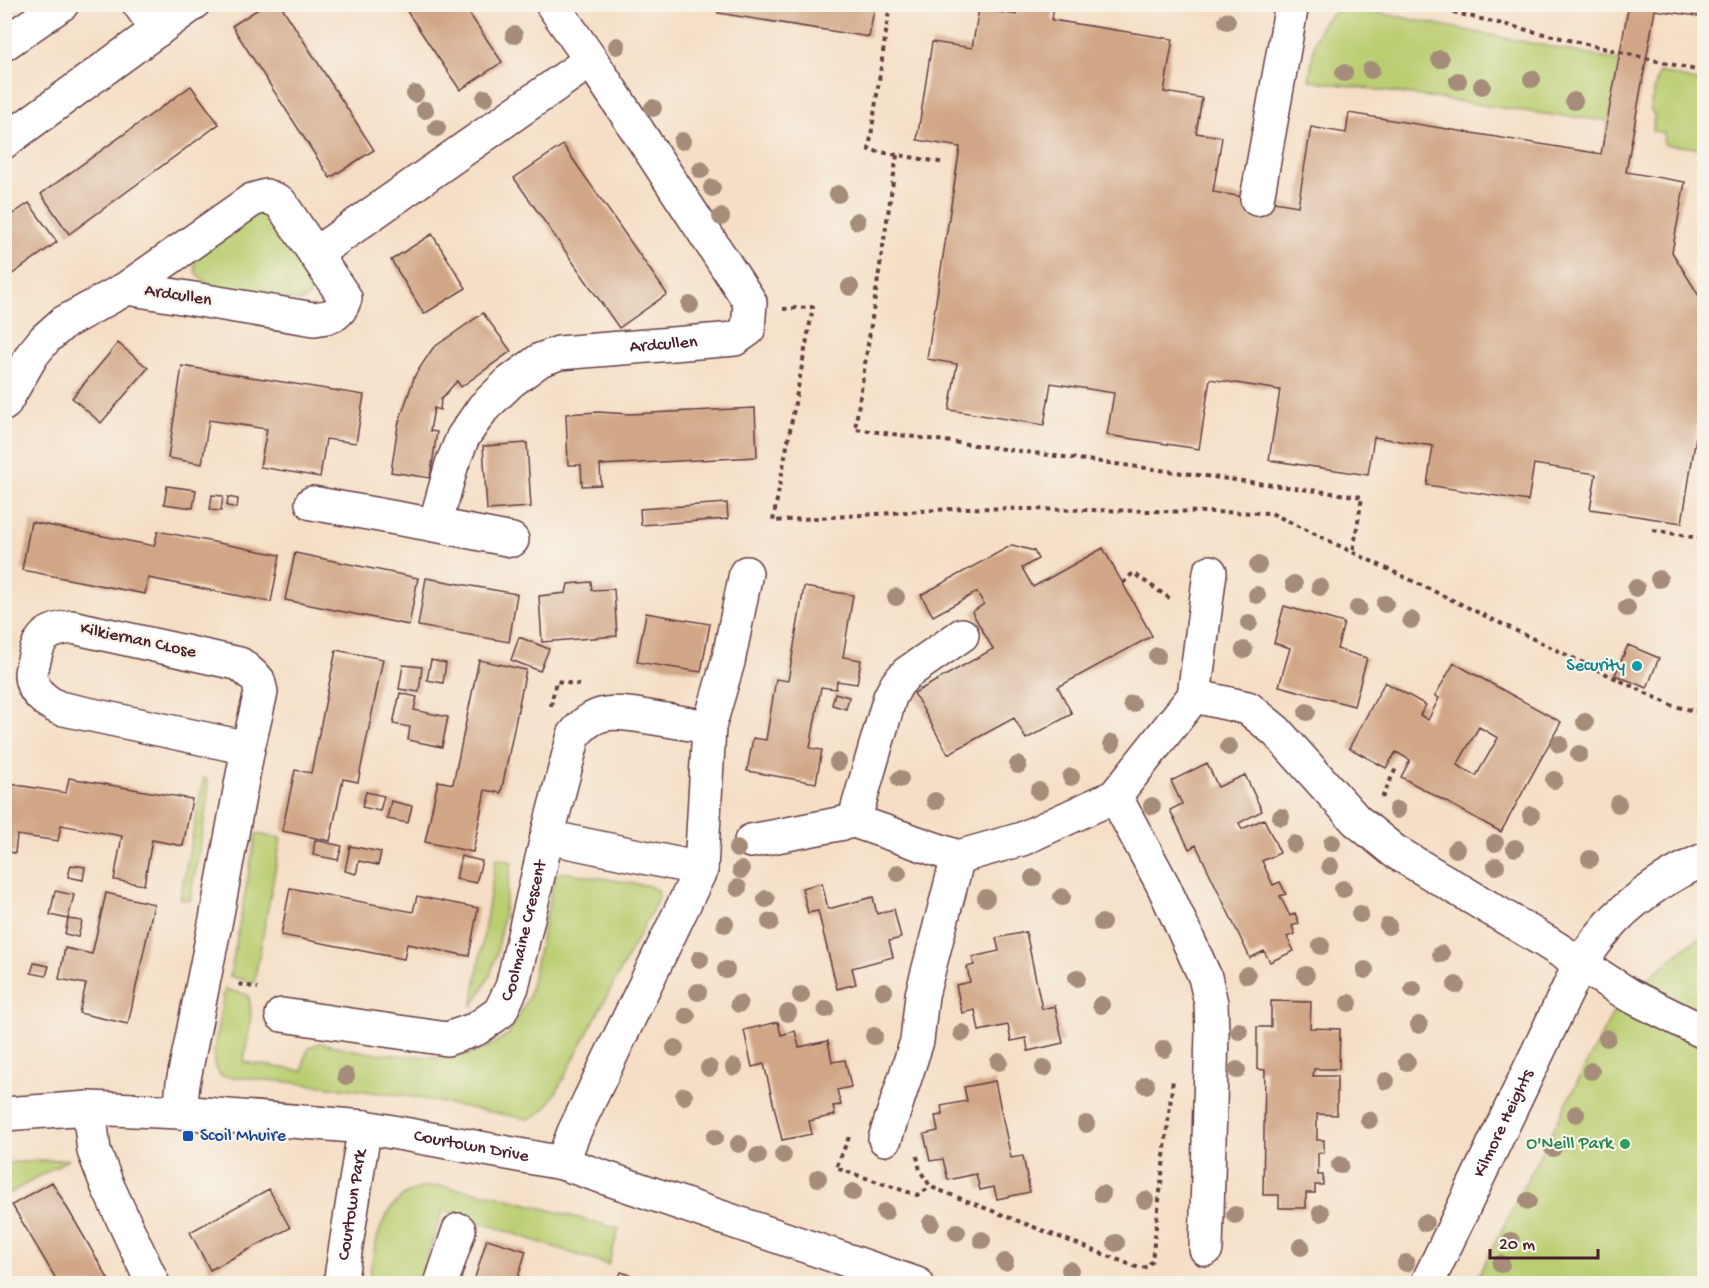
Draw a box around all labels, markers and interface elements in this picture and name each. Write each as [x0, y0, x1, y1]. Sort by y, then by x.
street label: Ardcullen [143, 280, 214, 312]
street label: Ardcullen [629, 331, 699, 358]
street label: Kilkiernan CLose [78, 618, 199, 664]
place label: Security [1566, 656, 1625, 677]
marker: Security [1630, 659, 1644, 673]
street label: Coolmaine Crescent [496, 857, 552, 1005]
street label: Kilmore Heights [1469, 1065, 1539, 1181]
place label: Scoil Mhuire [200, 1126, 287, 1147]
street label: Courtown Drive [412, 1126, 531, 1167]
marker: Scoil Mhuire [181, 1129, 195, 1143]
place label: O'Neill Park [1526, 1134, 1615, 1155]
marker: O'Neill Park [1618, 1137, 1632, 1151]
street label: Courtown Park [333, 1146, 372, 1262]
scale bar [1490, 1222, 1598, 1260]
text: 20 m [1499, 1235, 1535, 1256]

